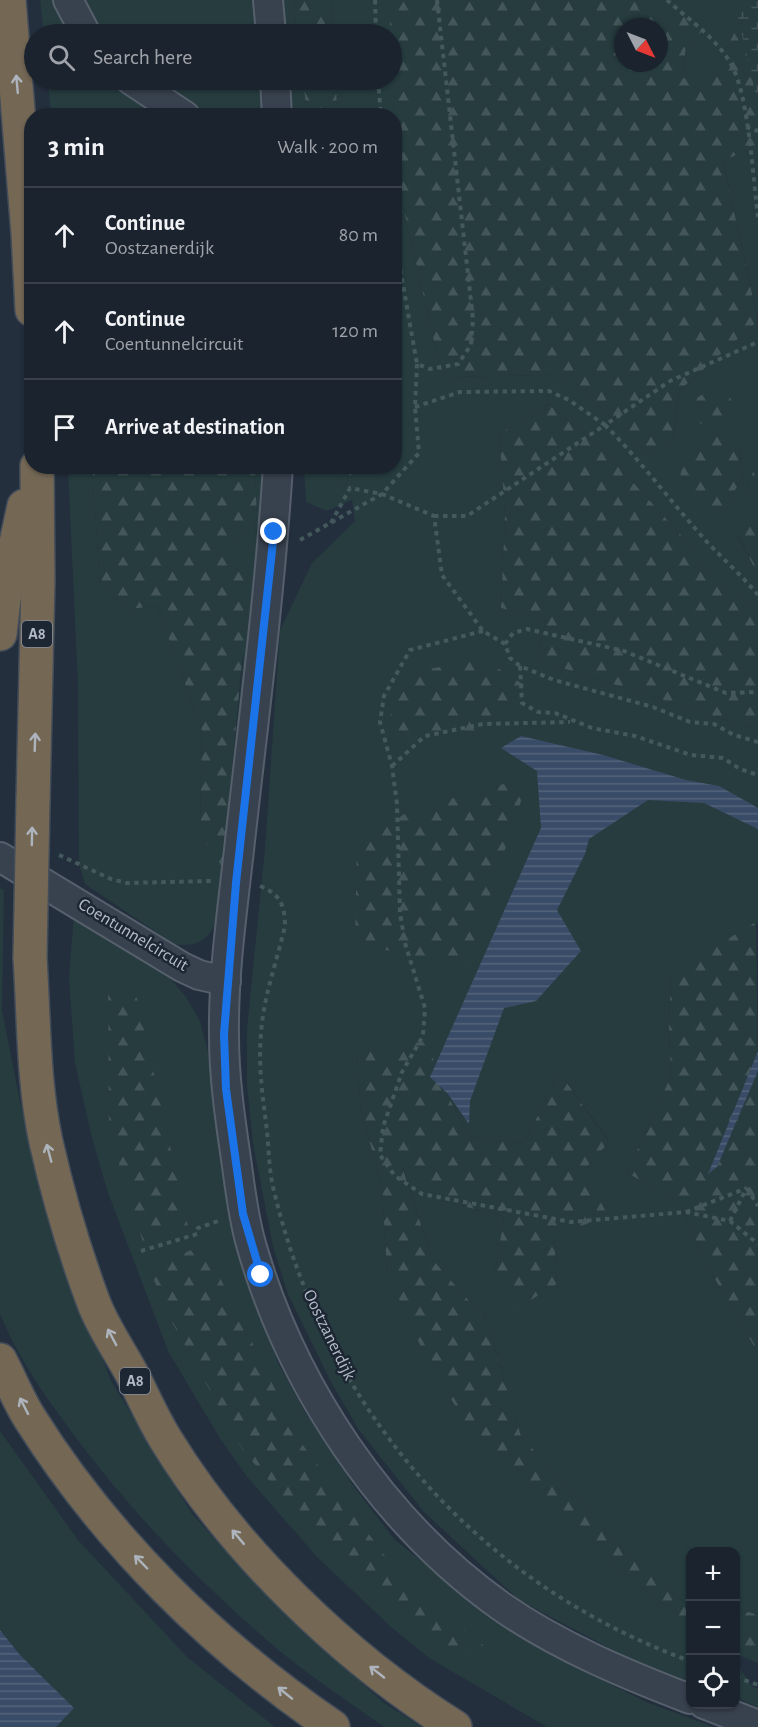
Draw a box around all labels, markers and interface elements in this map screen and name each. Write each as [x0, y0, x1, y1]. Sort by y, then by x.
north arrow [614, 18, 668, 72]
search box [24, 24, 402, 90]
icon: search [45, 41, 78, 74]
text: Search here [93, 46, 192, 68]
one-way arrow [11, 74, 22, 94]
text: 3 min [48, 134, 105, 160]
text: Walk · 200 m [277, 137, 378, 157]
text: Continue [105, 212, 185, 234]
icon: ahead [48, 219, 81, 252]
text: 80 m [339, 225, 378, 245]
text: Oostzanerdijk [105, 238, 214, 258]
text: Continue [105, 308, 185, 330]
icon: ahead [48, 315, 81, 348]
text: 120 m [332, 321, 378, 341]
text: Coentunnelcircuit [105, 334, 243, 354]
icon: arrive [48, 411, 81, 444]
text: Arrive at destination [105, 416, 285, 438]
route end [260, 518, 286, 544]
road number: A8 [22, 621, 52, 647]
one-way arrow [29, 733, 41, 753]
one-way arrow [27, 827, 38, 847]
street label: Coentunnelcircuit [75, 895, 191, 975]
one-way arrow [43, 1144, 54, 1163]
route start [247, 1261, 273, 1287]
street label: Oostzanerdijk [299, 1287, 359, 1384]
one-way arrow [105, 1328, 117, 1346]
road number: A8 [120, 1368, 150, 1394]
one-way arrow [18, 1398, 29, 1416]
one-way arrow [231, 1529, 244, 1545]
map controls [686, 1547, 740, 1709]
button: + [686, 1547, 740, 1601]
one-way arrow [134, 1555, 148, 1570]
button: − [686, 1601, 740, 1655]
button: locate [686, 1655, 740, 1709]
one-way arrow [370, 1666, 386, 1678]
one-way arrow [277, 1687, 293, 1700]

